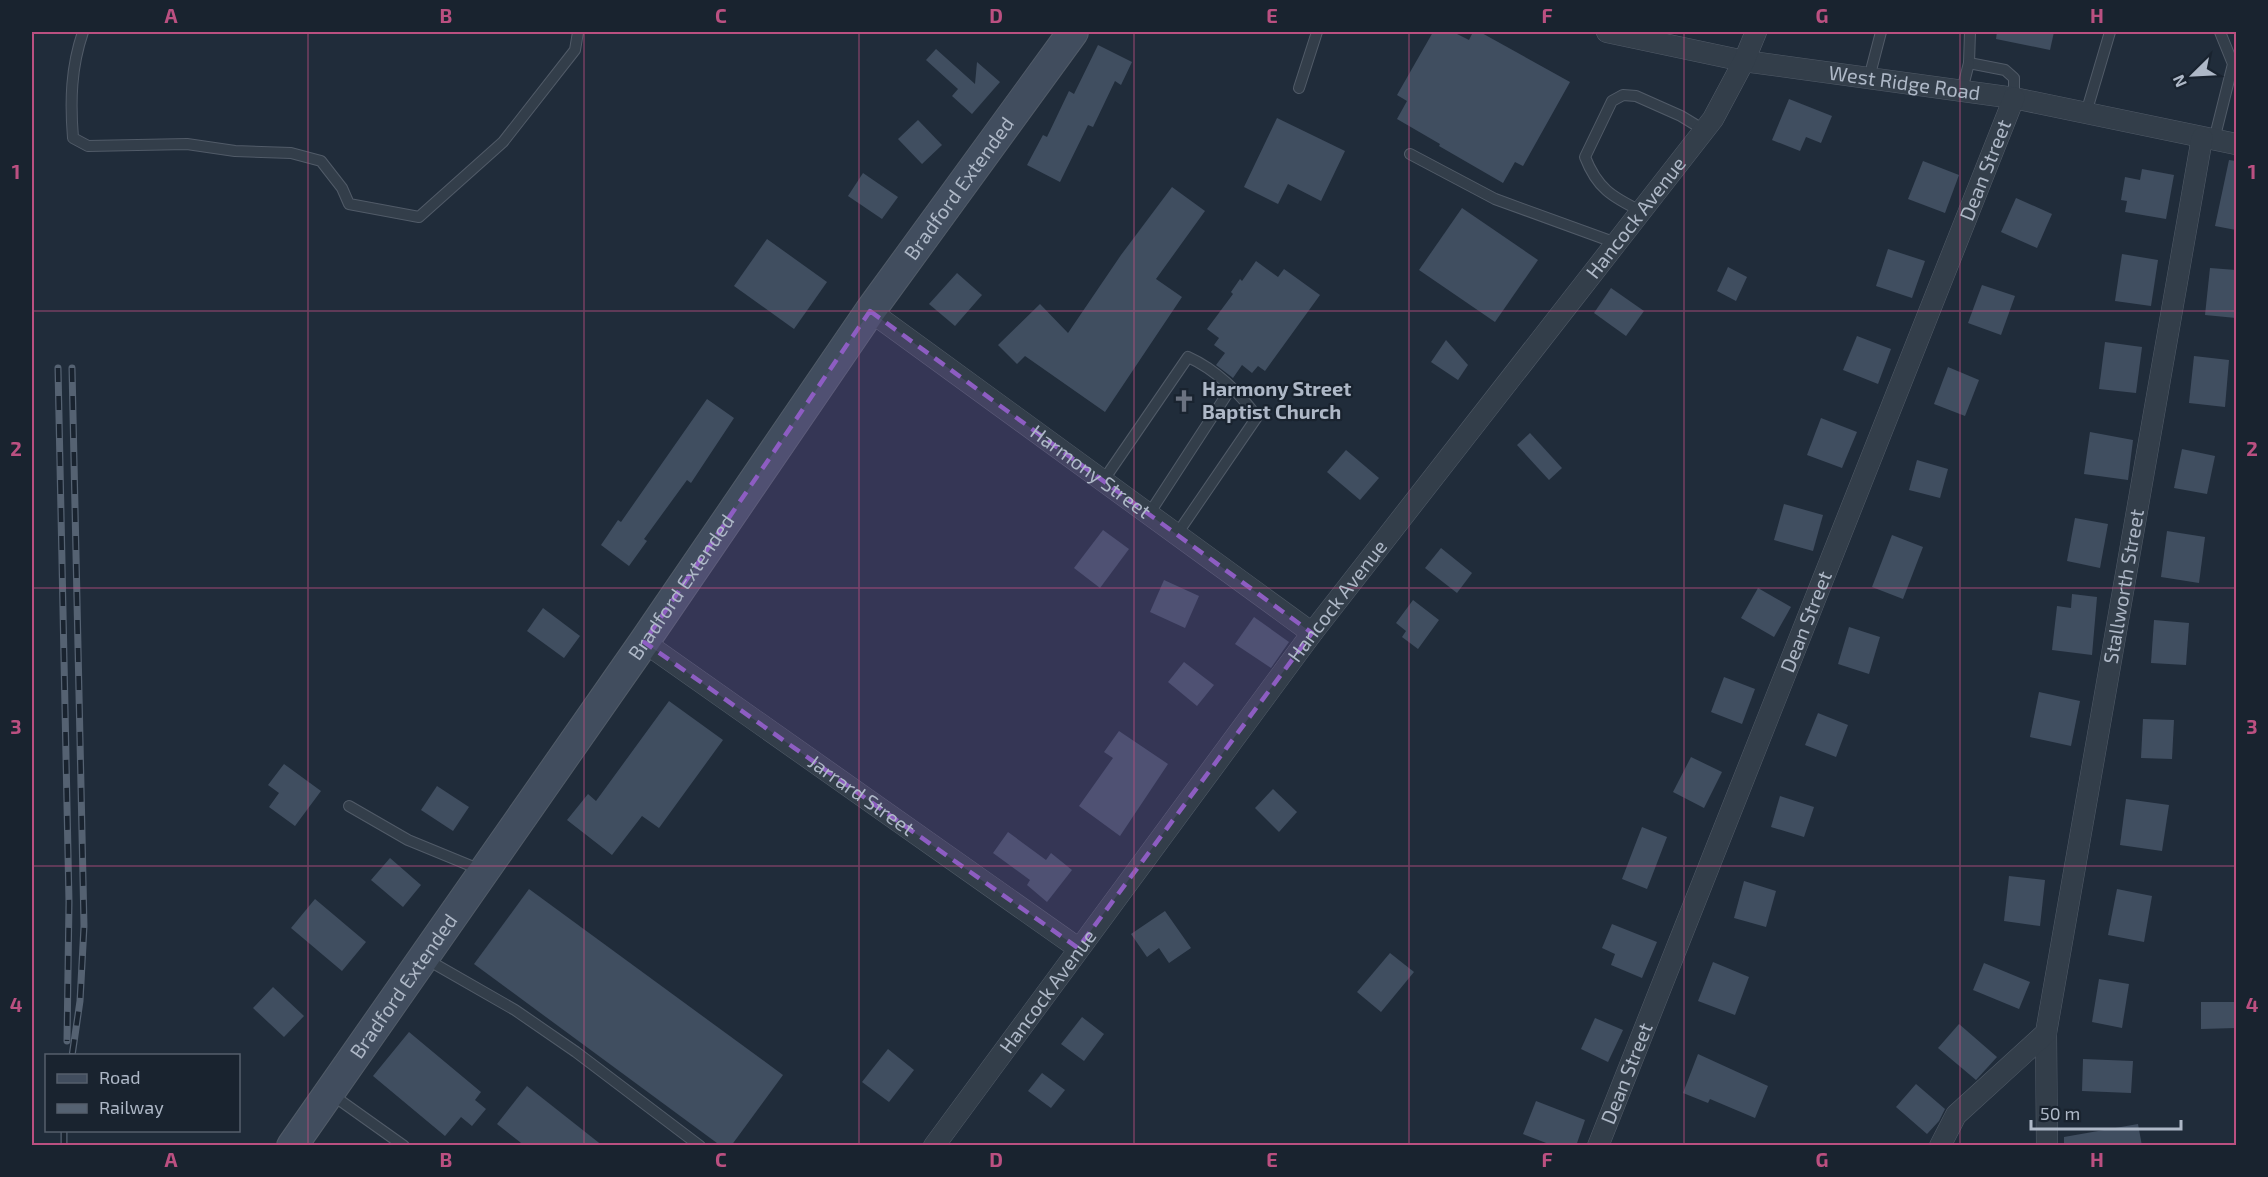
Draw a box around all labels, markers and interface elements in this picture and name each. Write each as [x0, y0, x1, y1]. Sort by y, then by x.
text: A [164, 3, 178, 27]
text: B [440, 3, 452, 27]
text: C [715, 3, 727, 27]
text: D [989, 3, 1003, 27]
text: E [1266, 3, 1278, 27]
text: F [1541, 3, 1553, 27]
text: G [1816, 3, 1828, 27]
text: H [2090, 3, 2104, 27]
north arrow [2163, 45, 2223, 105]
street label: West Ridge Road [1827, 60, 1982, 104]
text: N [2168, 72, 2190, 90]
street label: Bradford Extended [898, 112, 1018, 264]
street label: Dean Street [1954, 115, 2015, 224]
street label: Hancock Avenue [1580, 151, 1690, 283]
text: 1 [12, 159, 20, 183]
text: 1 [2248, 159, 2256, 183]
place label: Harmony Street Baptist Church [1202, 376, 1351, 423]
church icon: Harmony Street Baptist Church [1171, 388, 1197, 414]
street label: Harmony Street [1026, 419, 1156, 523]
text: 2 [10, 436, 22, 460]
text: 2 [2246, 436, 2258, 460]
street label: Stallworth Street [2098, 507, 2148, 665]
street label: Bradford Extended [622, 509, 739, 664]
street label: Hancock Avenue [1282, 535, 1391, 666]
street label: Dean Street [1774, 567, 1836, 675]
text: 3 [10, 714, 22, 738]
text: 3 [2246, 714, 2258, 738]
street label: Jarrard Street [804, 749, 920, 840]
street label: Bradford Extended [344, 909, 462, 1063]
street label: Hancock Avenue [994, 924, 1101, 1057]
text: 4 [10, 992, 23, 1016]
text: 4 [2246, 992, 2259, 1016]
street label: Dean Street [1595, 1019, 1657, 1127]
legend [45, 1054, 240, 1132]
text: Road [99, 1066, 140, 1088]
scale bar [2031, 1093, 2181, 1131]
text: Railway [99, 1096, 164, 1118]
text: 50 m [2040, 1102, 2080, 1124]
text: A [164, 1147, 178, 1171]
text: B [440, 1147, 452, 1171]
text: C [715, 1147, 727, 1171]
text: D [989, 1147, 1003, 1171]
text: E [1266, 1147, 1278, 1171]
text: F [1541, 1147, 1553, 1171]
text: G [1816, 1147, 1828, 1171]
text: H [2090, 1147, 2104, 1171]

